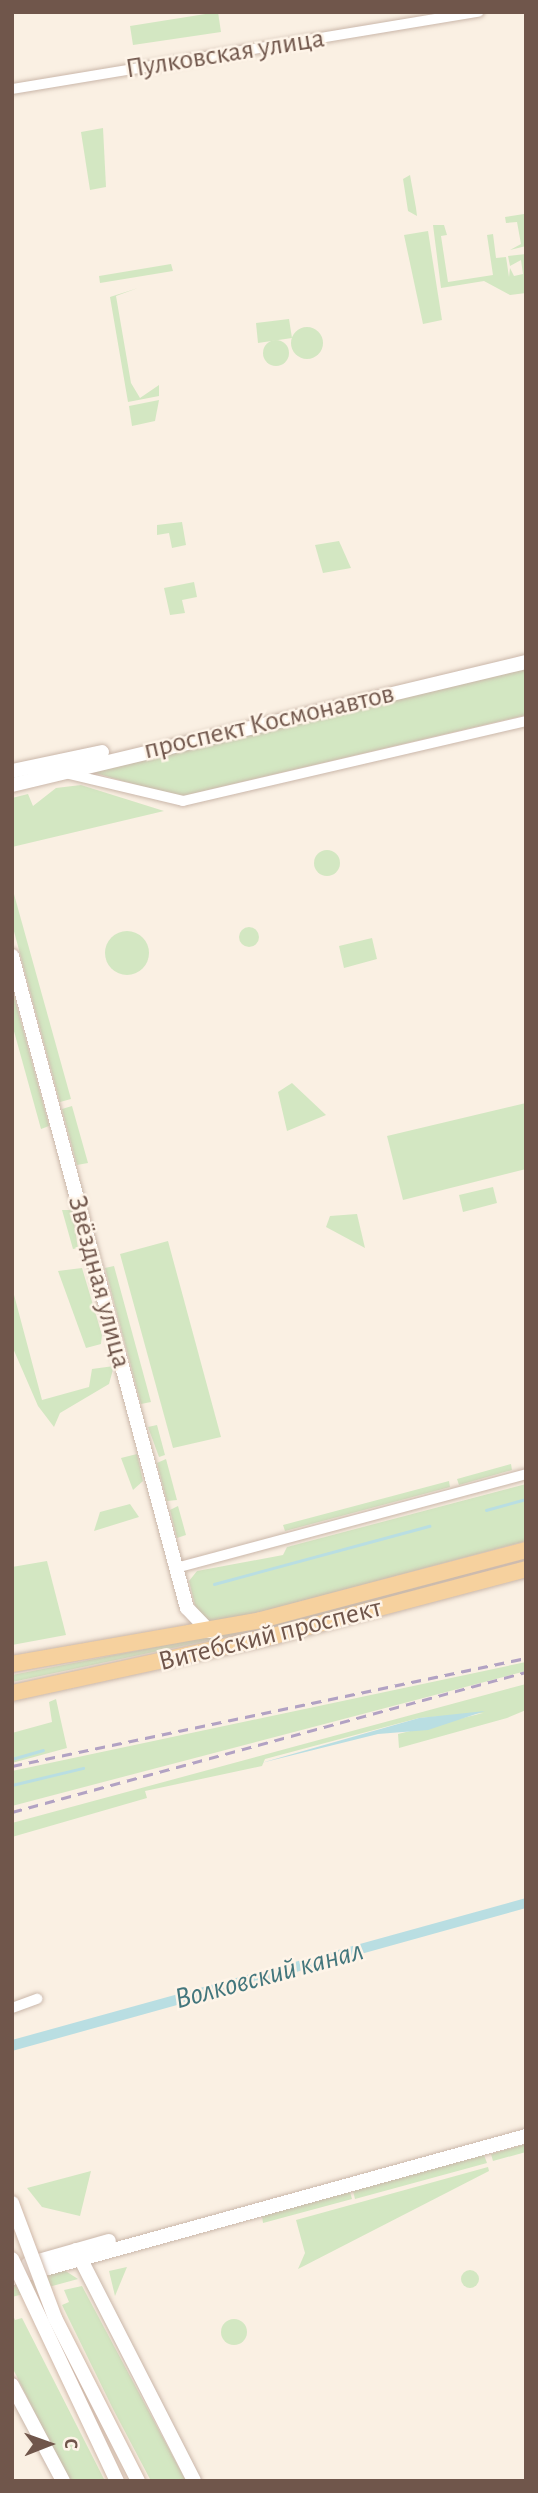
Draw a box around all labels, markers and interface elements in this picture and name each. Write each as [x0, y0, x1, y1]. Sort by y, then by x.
street label: Пулковская улица [123, 22, 327, 86]
street label: проспект Космонавтов [141, 677, 397, 767]
street label: Звёздная улица [60, 1192, 138, 1372]
street label: Витебский проспект [155, 1591, 385, 1679]
water label: Волковский канал [171, 1933, 367, 2017]
north arrow [14, 2409, 84, 2479]
text: С [61, 2438, 80, 2449]

